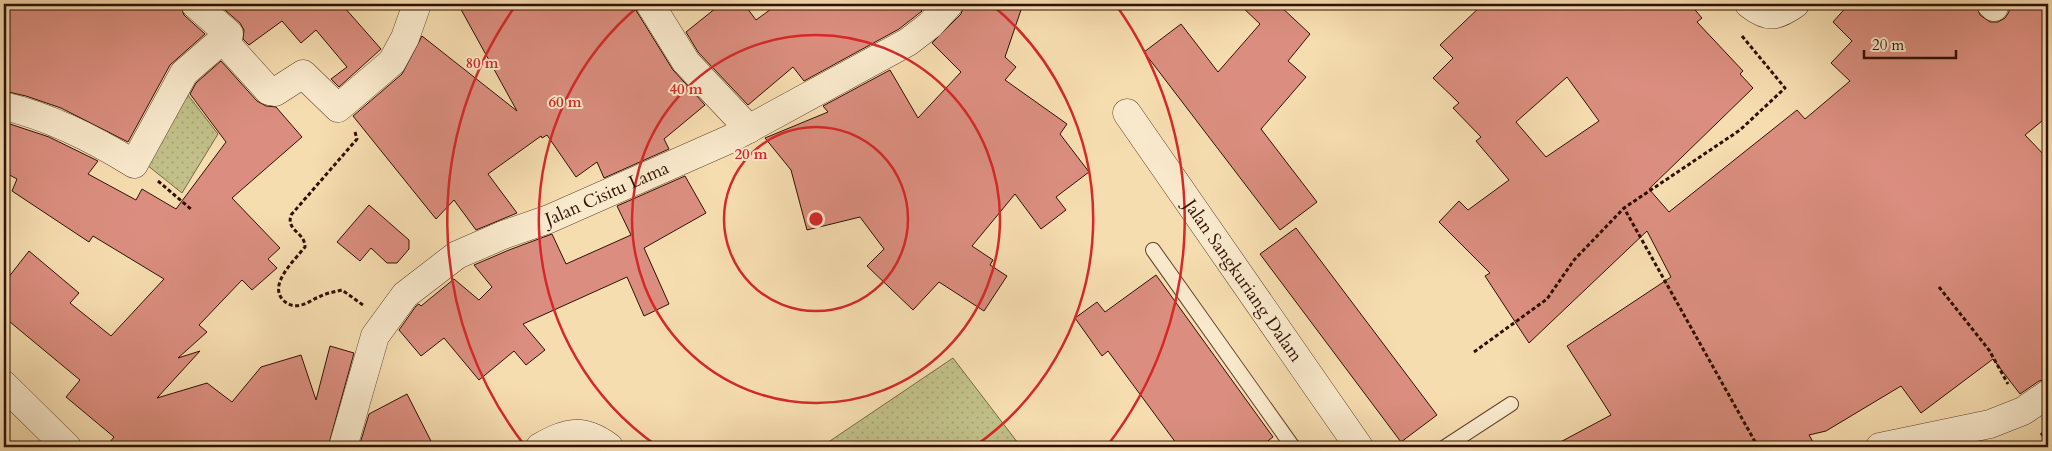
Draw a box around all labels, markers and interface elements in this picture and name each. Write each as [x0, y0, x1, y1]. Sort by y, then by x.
scale bar [1864, 28, 1957, 60]
text: 20 m [1872, 35, 1904, 55]
text: 80 m [465, 53, 499, 73]
text: 40 m [669, 79, 703, 99]
text: 60 m [548, 92, 582, 112]
text: 20 m [734, 144, 768, 164]
street label: Jalan Cisitu Lama [539, 155, 673, 233]
street label: Jalan Sangkuriang Dalam [1176, 192, 1309, 368]
centre of rings [807, 210, 825, 228]

